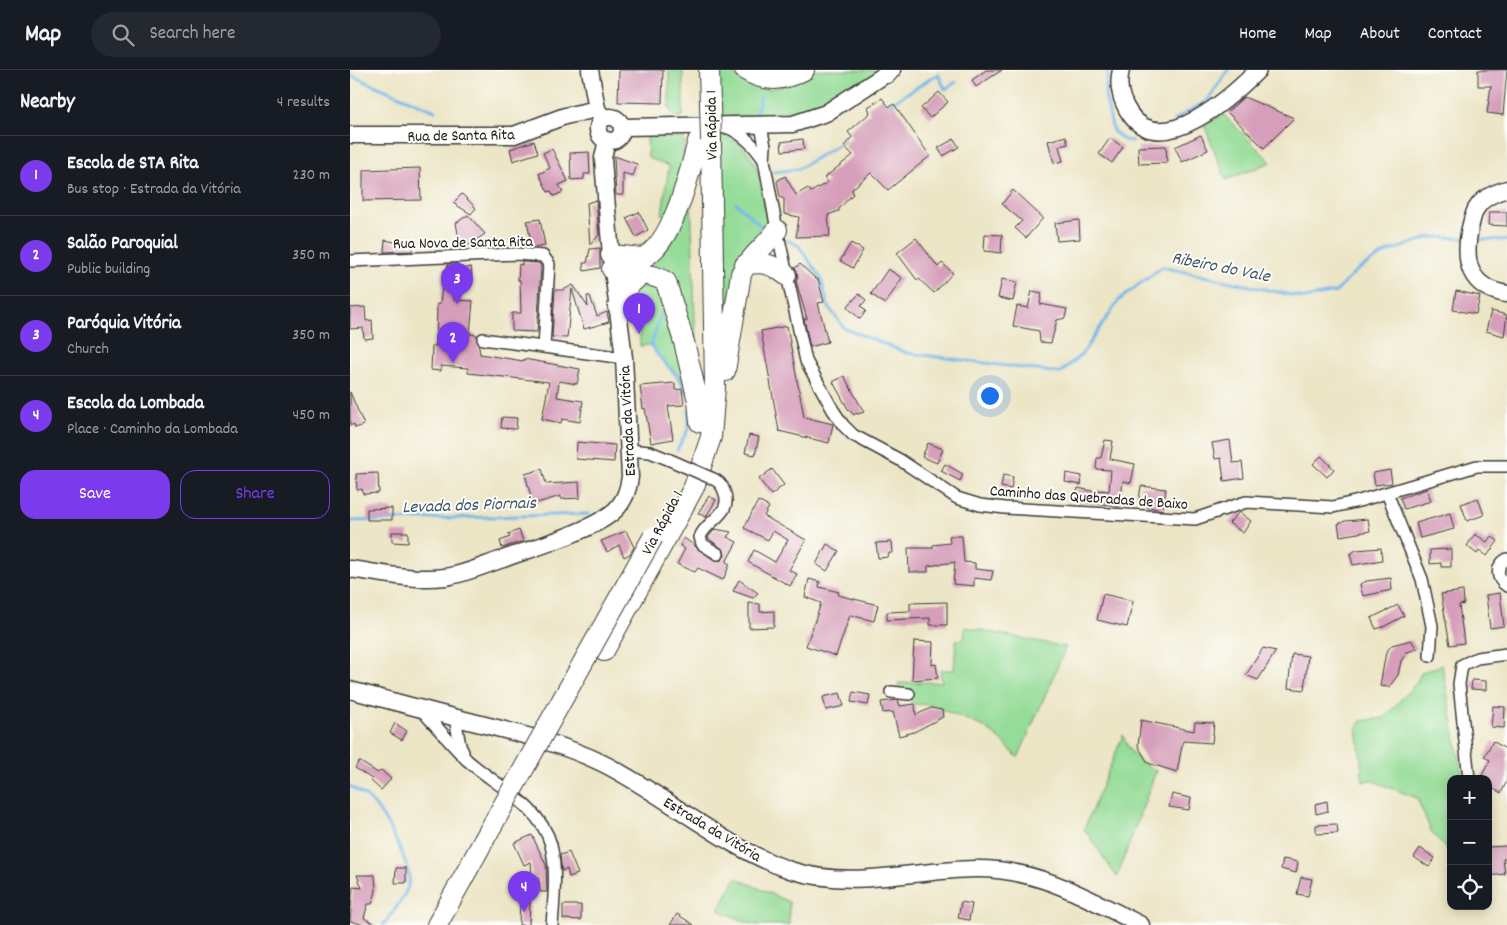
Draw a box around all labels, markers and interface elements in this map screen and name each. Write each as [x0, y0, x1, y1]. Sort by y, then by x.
search box [91, 12, 441, 57]
text: Map [25, 18, 61, 52]
icon: search [109, 21, 137, 49]
text: Search here [149, 21, 235, 48]
text: Home [1239, 22, 1276, 47]
text: Map [1304, 22, 1332, 47]
text: About [1360, 22, 1400, 47]
text: Contact [1428, 22, 1482, 47]
text: Nearby [20, 88, 75, 118]
street label: Via Rápida 1 [700, 90, 725, 160]
text: 4 results [277, 91, 330, 114]
street label: Rua de Santa Rita [407, 124, 515, 149]
text: Escola de STA Rita [67, 151, 198, 178]
text: 1 [34, 164, 38, 187]
text: 230 m [293, 164, 330, 187]
text: Bus stop · Estrada da Vitória [67, 178, 241, 201]
text: Salão Paroquial [67, 231, 178, 258]
street label: Rua Nova de Santa Rita [393, 231, 534, 256]
text: 2 [33, 244, 40, 267]
text: 350 m [292, 244, 330, 267]
water label: Ribeiro do Vale [1169, 247, 1273, 290]
text: Public building [67, 258, 150, 281]
pin: 3 [441, 263, 473, 304]
pin: 1 [623, 293, 655, 334]
text: Paróquia Vitória [67, 311, 181, 338]
pin: 2 [437, 322, 469, 363]
text: 3 [32, 324, 40, 347]
text: 350 m [292, 324, 330, 347]
text: Church [67, 338, 109, 361]
street label: Estrada da Vitória [614, 365, 643, 477]
your location [977, 383, 1003, 409]
text: Escola da Lombada [67, 391, 204, 418]
text: 4 [33, 404, 39, 427]
text: 450 m [293, 404, 330, 427]
text: Place · Caminho da Lombada [67, 418, 238, 441]
button: Save [20, 470, 170, 519]
button: Share [180, 470, 330, 519]
street label: Caminho das Quebradas de Baixo [989, 480, 1189, 517]
street label: Via Rápida 1 [637, 487, 690, 560]
water label: Levada dos Piornais [402, 492, 537, 521]
map controls [1447, 775, 1492, 910]
button: + [1447, 775, 1492, 820]
street label: Estrada da Vitória [658, 792, 766, 869]
button: − [1447, 820, 1492, 865]
button: locate [1447, 865, 1492, 910]
pin: 4 [508, 871, 540, 912]

